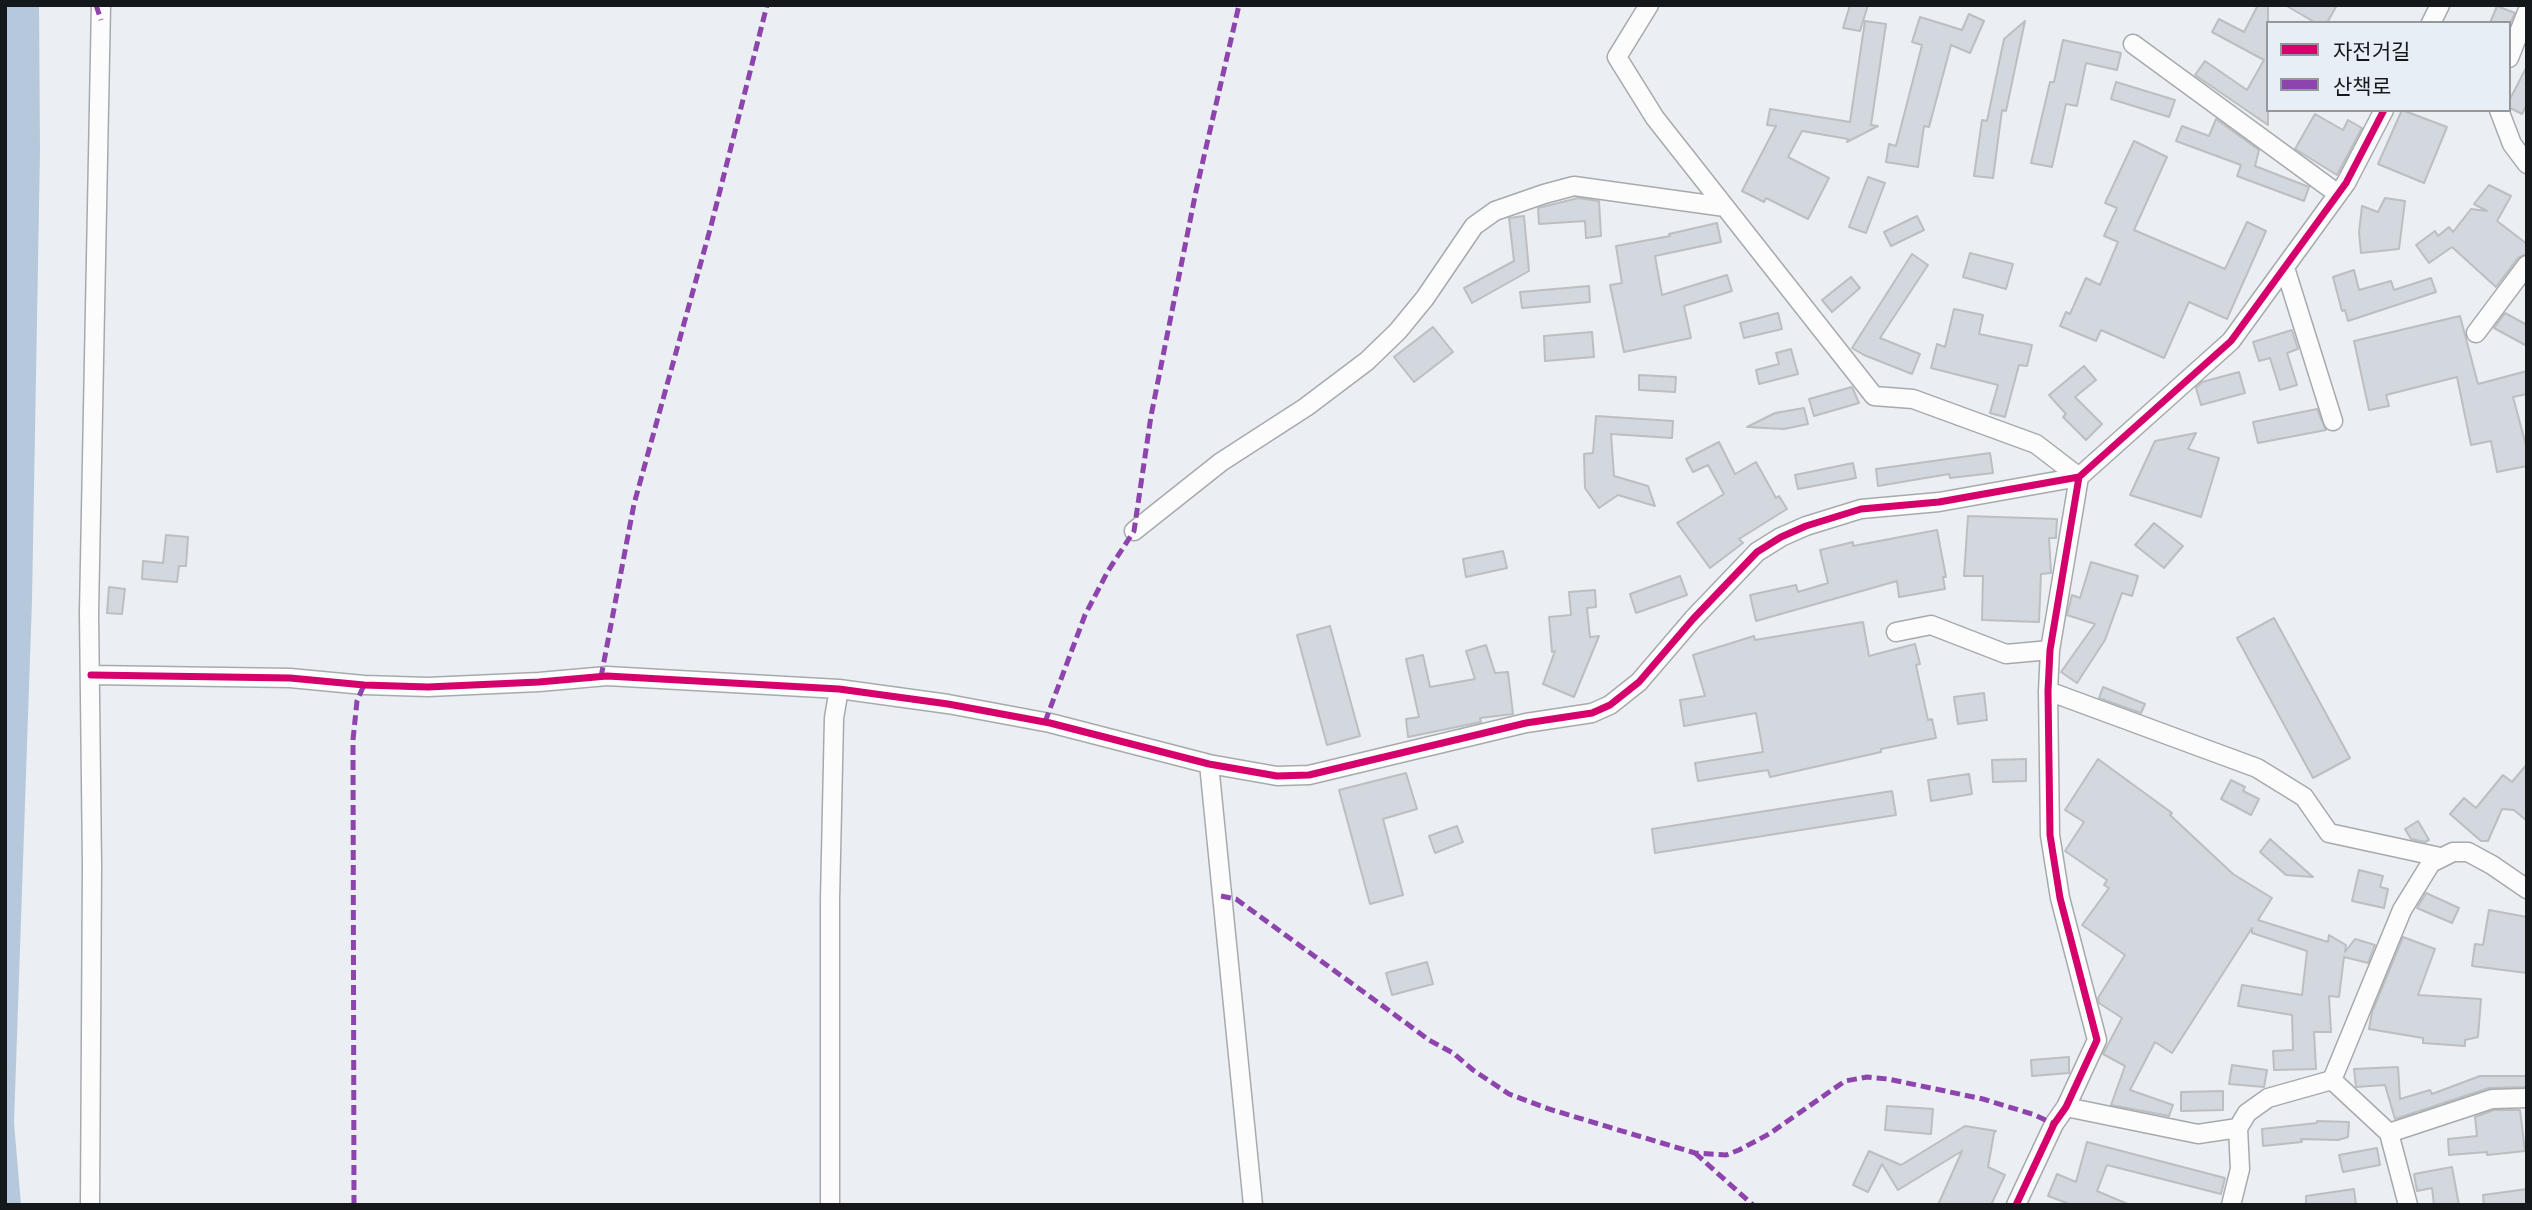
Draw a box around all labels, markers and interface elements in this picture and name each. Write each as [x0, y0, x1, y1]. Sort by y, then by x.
legend [2266, 21, 2511, 112]
text: 자전거길 [2333, 40, 2410, 64]
text: 산책로 [2333, 75, 2391, 99]

